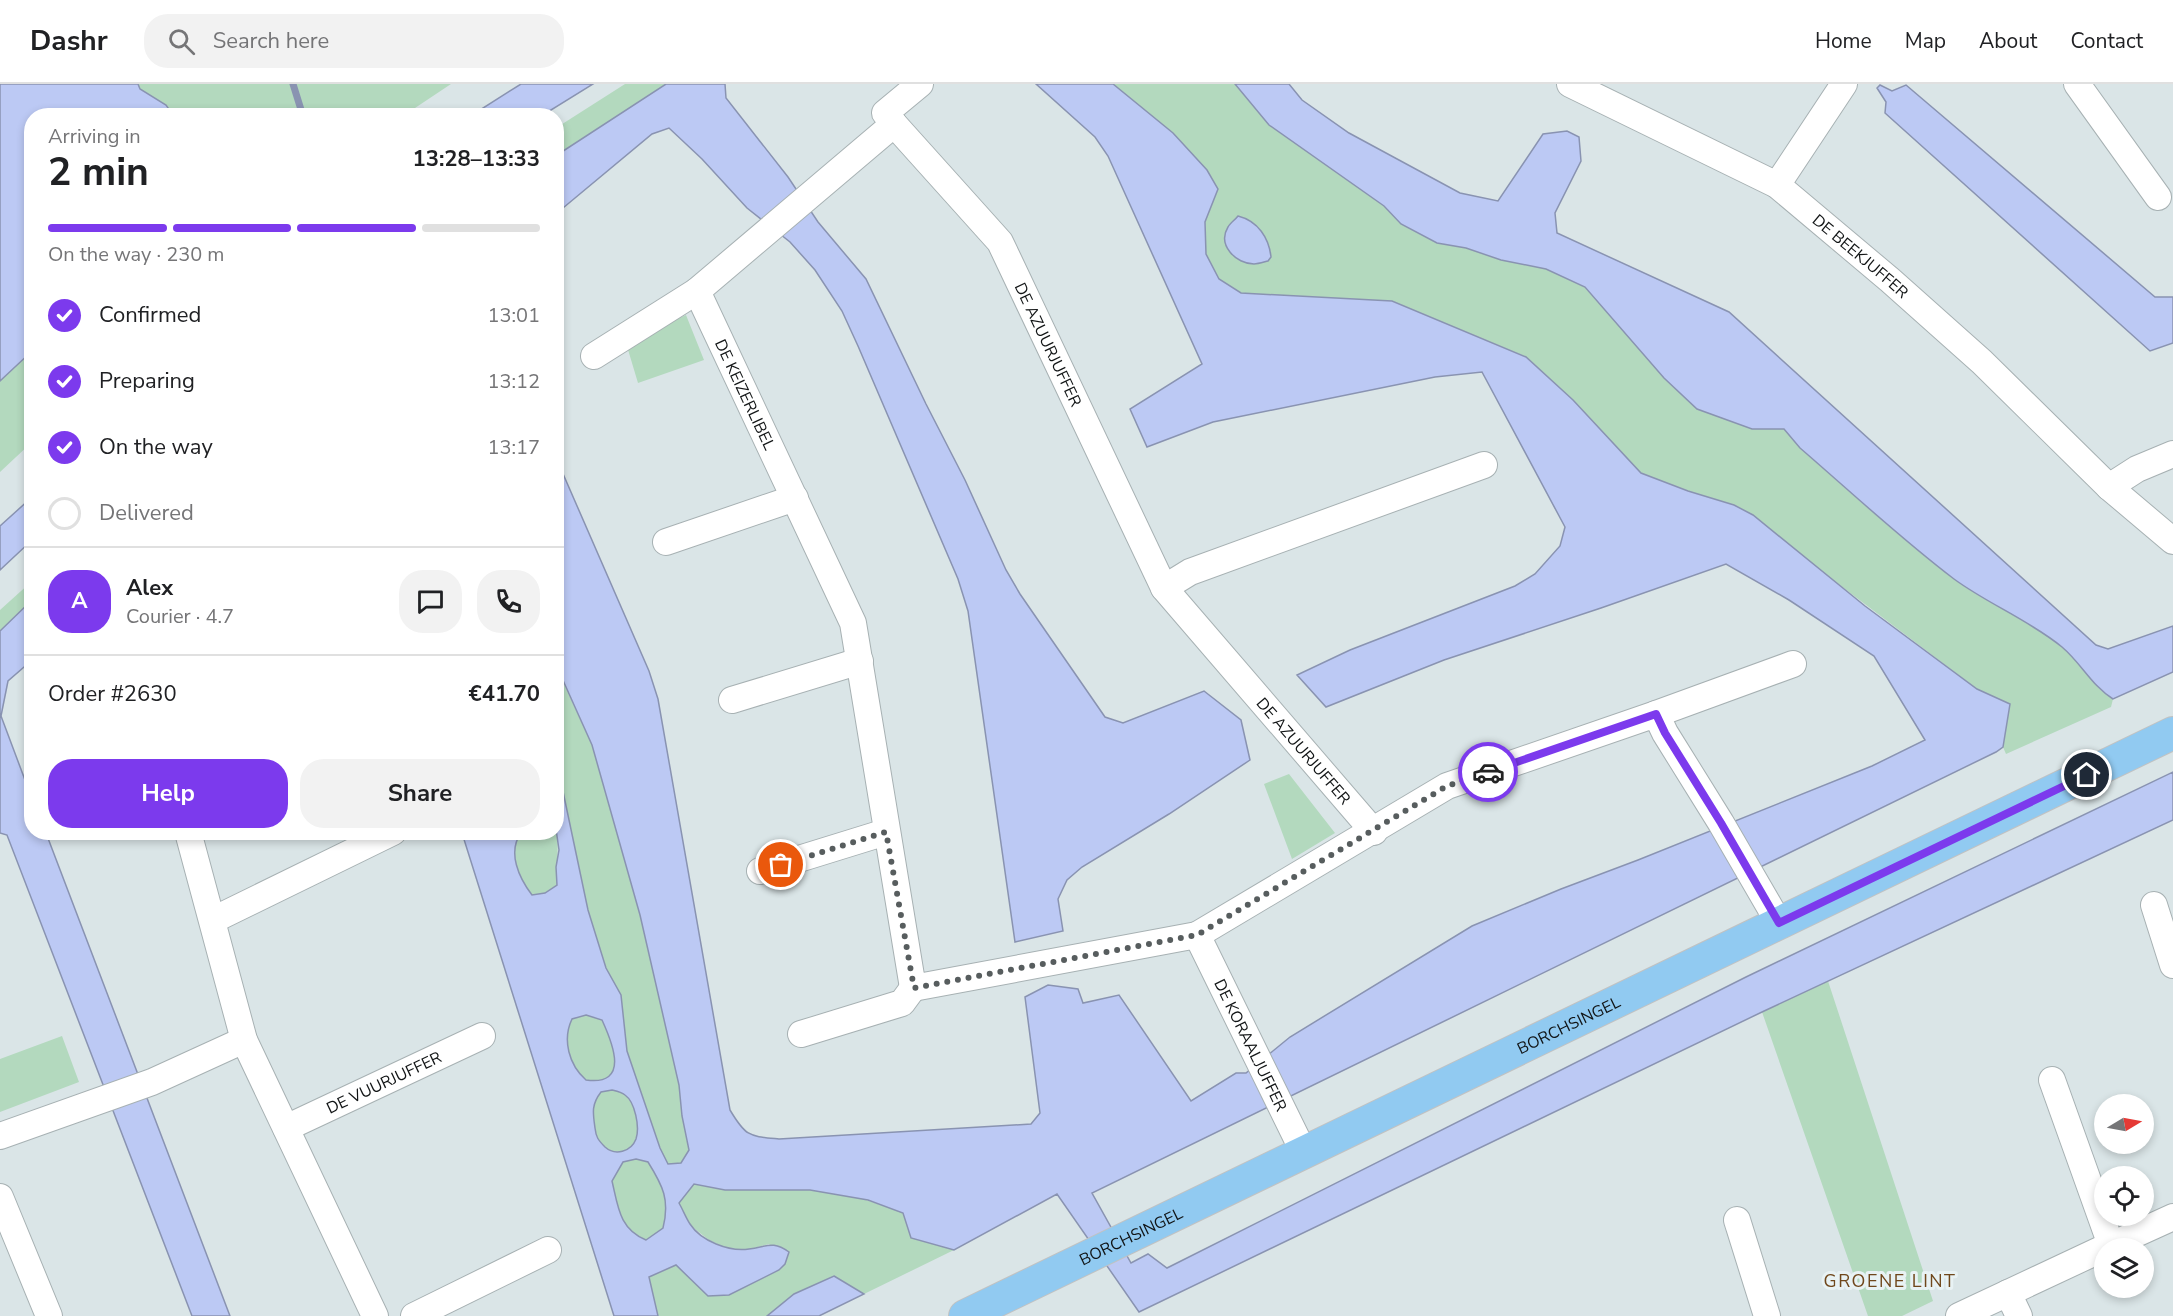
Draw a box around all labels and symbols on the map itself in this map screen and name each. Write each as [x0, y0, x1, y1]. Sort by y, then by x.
street label: DE BEEKJUFFER [1807, 209, 1913, 304]
street label: DE AZUURJUFFER [1009, 279, 1087, 411]
street label: DE KEIZERLIBEL [709, 336, 780, 454]
street label: DE AZUURJUFFER [1251, 693, 1356, 810]
courier [1458, 742, 1518, 802]
pin [2061, 749, 2112, 800]
pin [755, 839, 806, 890]
street label: DE KORAALJUFFER [1208, 976, 1292, 1115]
street label: BORCHSINGEL [1514, 991, 1624, 1060]
street label: DE VUURJUFFER [323, 1046, 446, 1119]
north arrow [2094, 1094, 2154, 1154]
street label: BORCHSINGEL [1076, 1203, 1187, 1271]
district label: GROENE LINT [1824, 1269, 1956, 1293]

